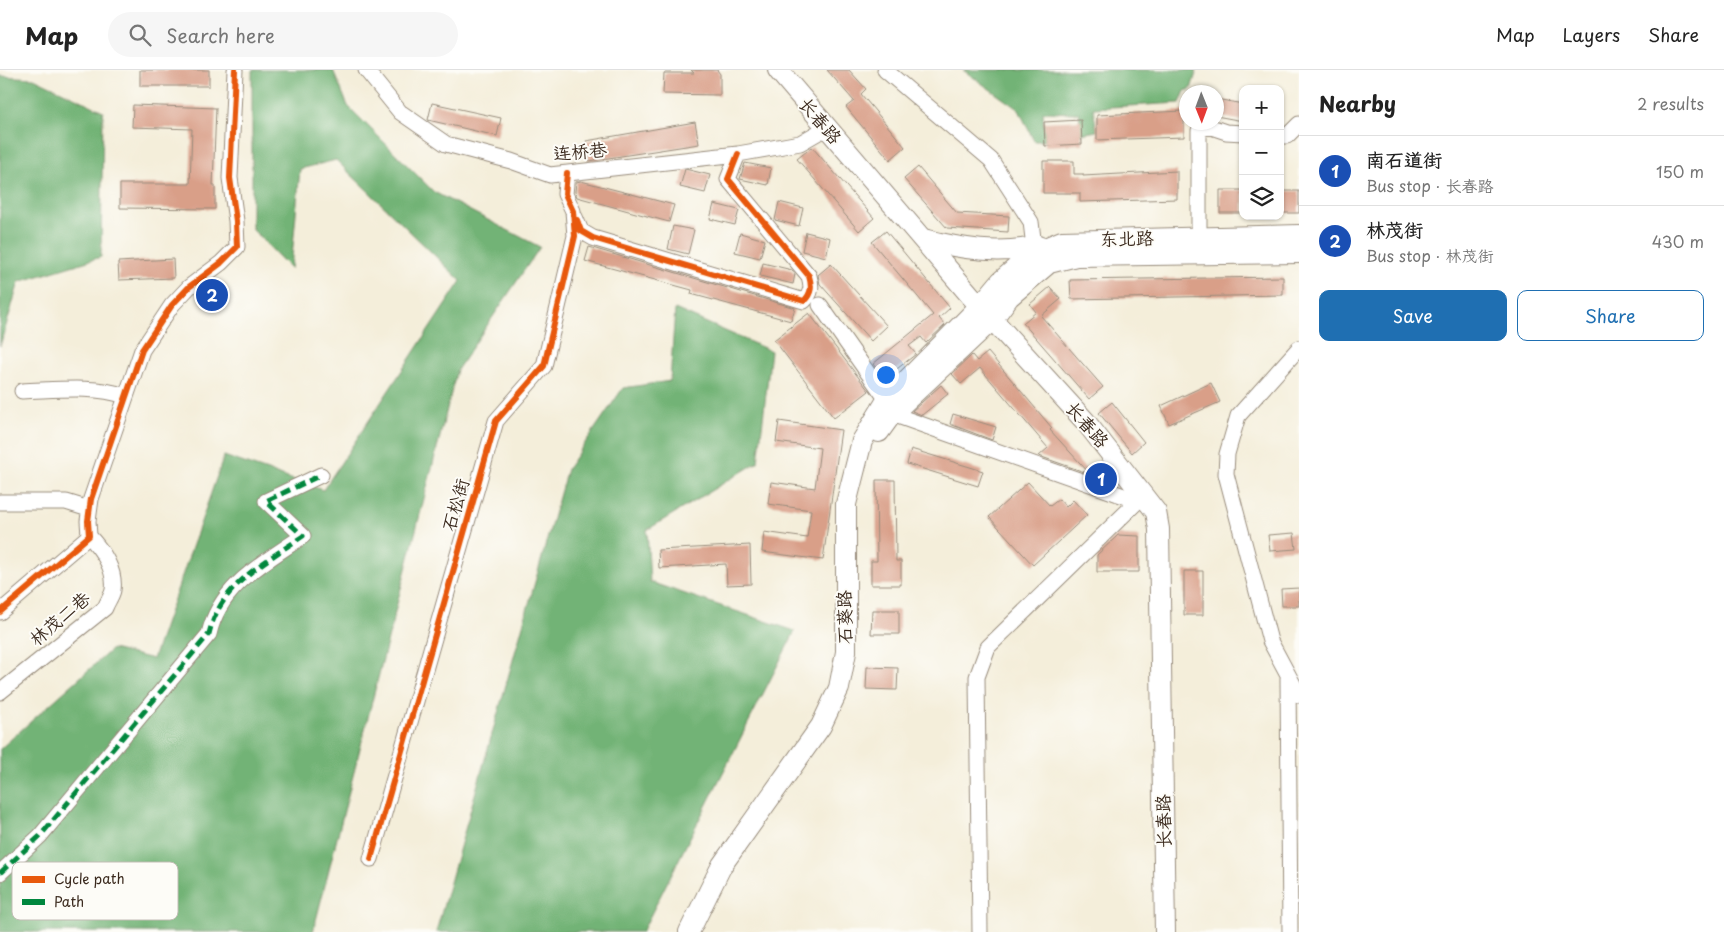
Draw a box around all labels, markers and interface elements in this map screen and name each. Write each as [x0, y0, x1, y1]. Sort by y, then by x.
search box [108, 12, 458, 57]
text: Map [25, 17, 78, 53]
icon: search [126, 21, 154, 49]
text: Search here [166, 21, 275, 49]
text: Map [1496, 21, 1535, 48]
text: Layers [1563, 21, 1620, 48]
text: Share [1648, 21, 1699, 48]
north arrow [1179, 85, 1224, 130]
map controls [1239, 85, 1284, 220]
button: + [1239, 85, 1284, 130]
text: Nearby [1319, 87, 1396, 119]
street label: 长春路 [793, 91, 849, 149]
text: 2 results [1637, 91, 1704, 115]
button: − [1239, 130, 1284, 175]
street label: 连桥巷 [552, 135, 608, 166]
text: 南石道街 [1366, 145, 1442, 173]
text: 1 [1331, 159, 1339, 183]
text: 150 m [1656, 159, 1704, 183]
text: Bus stop · 长春路 [1366, 173, 1494, 197]
button: layers [1239, 175, 1284, 220]
text: 林茂街 [1366, 215, 1423, 243]
street label: 东北路 [1100, 224, 1154, 251]
text: 2 [1329, 229, 1341, 253]
text: 430 m [1652, 229, 1704, 253]
text: Bus stop · 林茂街 [1366, 243, 1494, 267]
pin: 2 [196, 276, 228, 314]
button: Save [1319, 290, 1507, 341]
button: Share [1517, 290, 1704, 341]
your location [873, 362, 899, 388]
street label: 长春路 [1060, 395, 1116, 453]
pin: 1 [1085, 460, 1117, 498]
street label: 石松街 [434, 475, 475, 534]
street label: 林茂二巷 [23, 584, 95, 651]
street label: 石葵路 [830, 590, 857, 644]
street label: 长春路 [1149, 794, 1176, 848]
legend [12, 862, 178, 920]
text: Cycle path [54, 868, 125, 889]
text: Path [54, 891, 84, 912]

